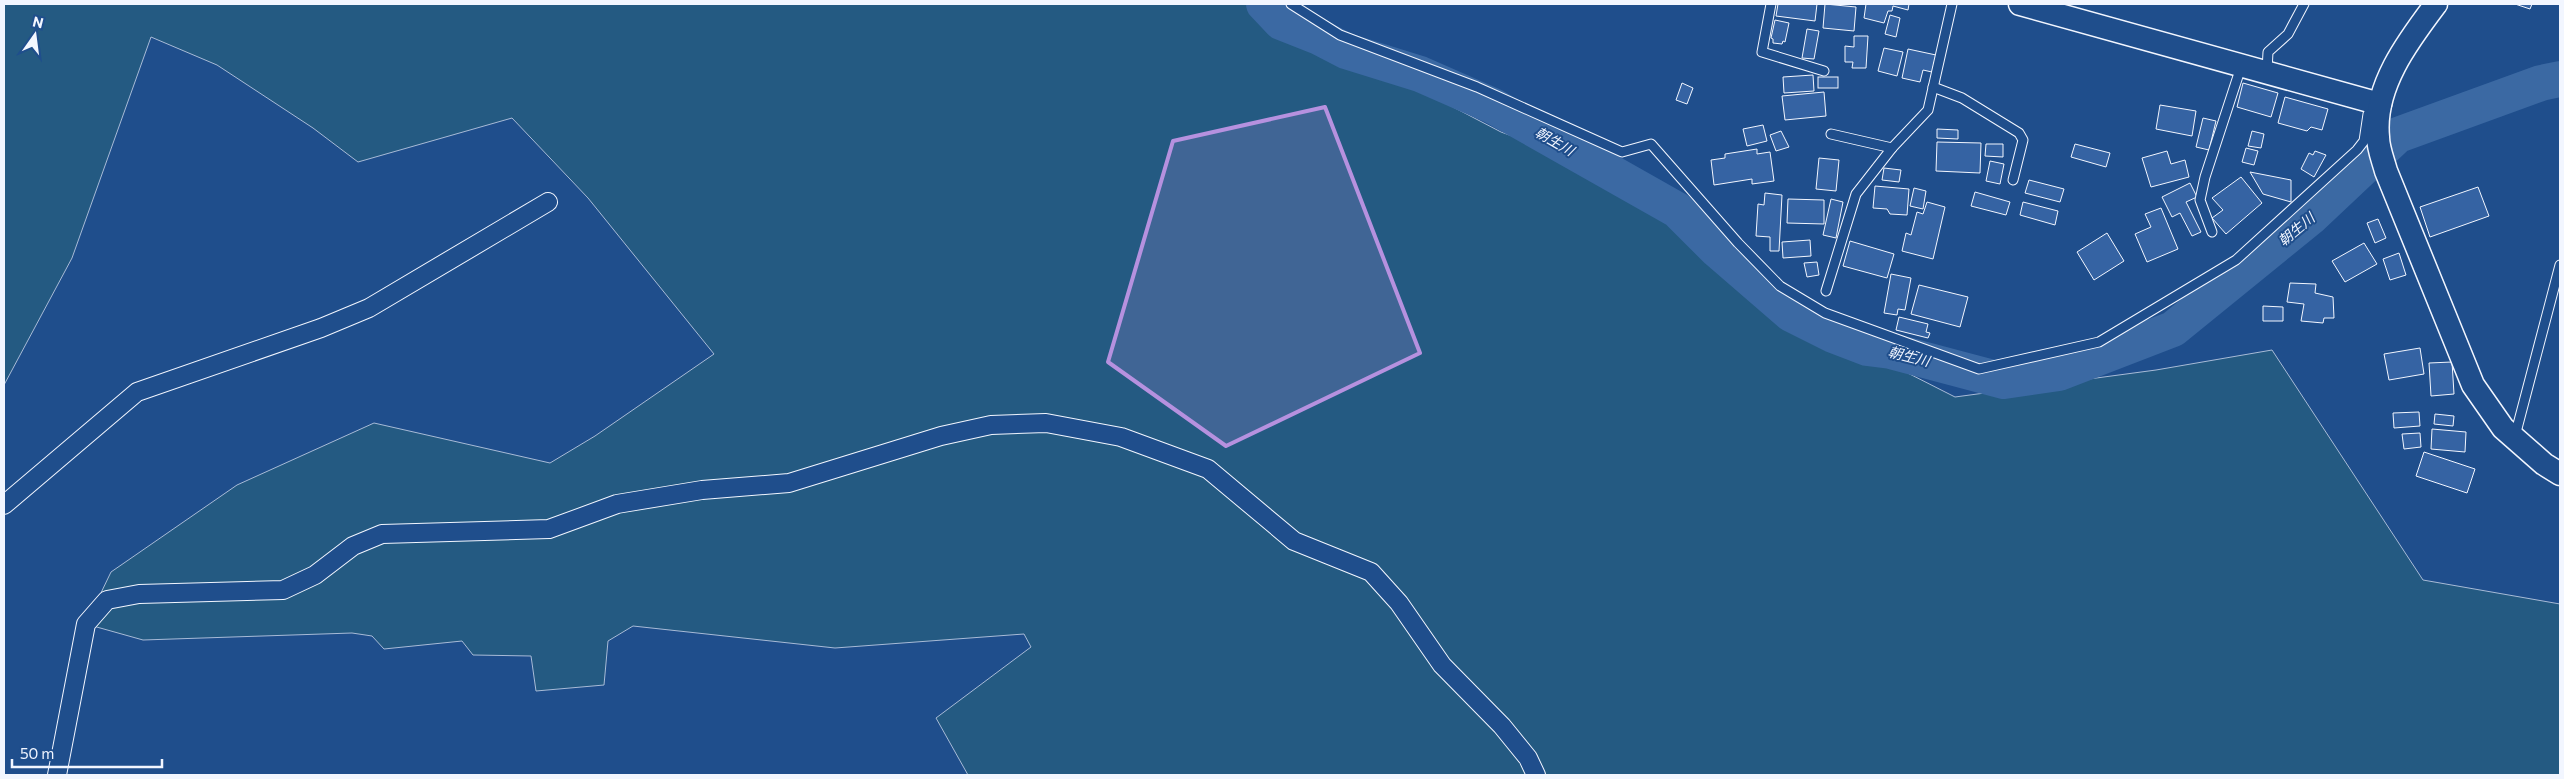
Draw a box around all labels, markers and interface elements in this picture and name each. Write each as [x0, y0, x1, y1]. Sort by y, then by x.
north arrow [10, 10, 60, 60]
text: N [31, 12, 45, 31]
water label: 朝生川 [1533, 123, 1579, 160]
water label: 朝生川 [2274, 208, 2319, 249]
water label: 朝生川 [1887, 343, 1933, 370]
scale bar [12, 736, 162, 768]
text: 50 m [20, 744, 54, 762]

